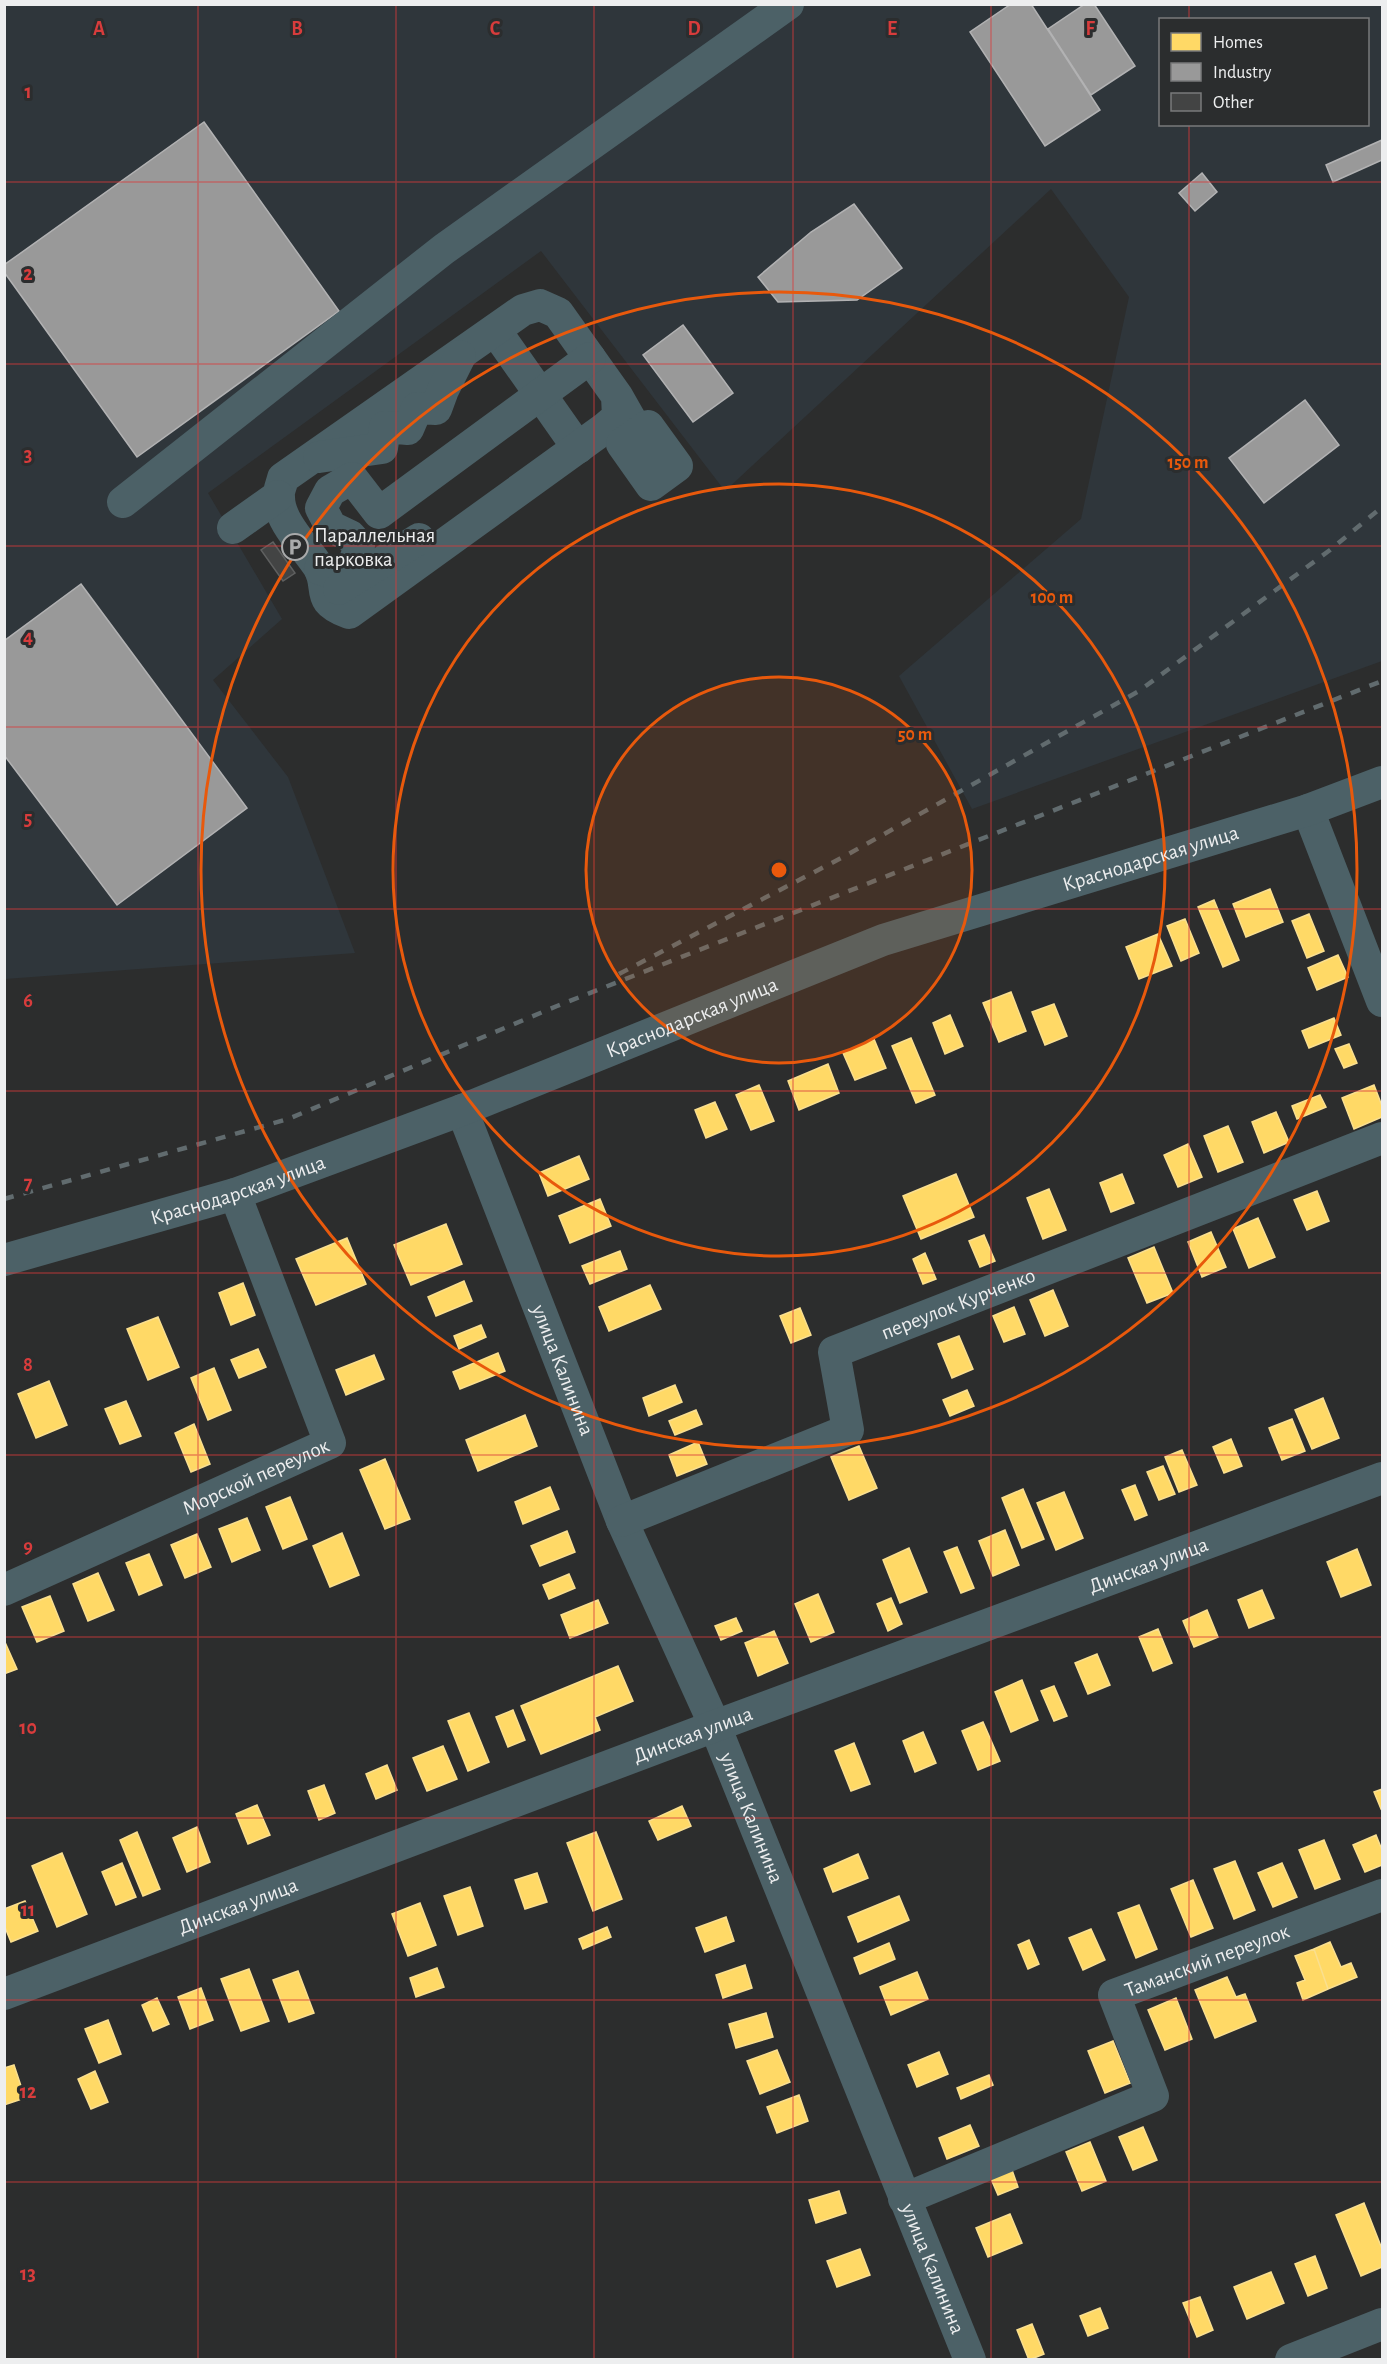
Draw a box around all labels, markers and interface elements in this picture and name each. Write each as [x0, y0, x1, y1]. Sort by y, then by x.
legend [1159, 18, 1369, 126]
text: A [93, 19, 105, 39]
text: B [291, 19, 303, 39]
text: C [490, 19, 501, 39]
text: D [687, 19, 701, 39]
text: E [887, 19, 897, 39]
text: F [1085, 19, 1095, 39]
text: Homes [1213, 34, 1263, 52]
text: Industry [1213, 64, 1272, 82]
text: 1 [24, 82, 32, 102]
text: Other [1213, 94, 1254, 112]
text: 2 [23, 264, 33, 284]
text: 3 [24, 445, 32, 465]
text: 150 m [1168, 454, 1208, 472]
place label: Параллельная парковка [314, 525, 435, 570]
parking icon: Параллельная парковка [280, 532, 310, 562]
text: 100 m [1031, 589, 1073, 607]
text: 4 [23, 627, 33, 647]
text: 50 m [898, 726, 932, 744]
text: 5 [24, 809, 32, 829]
street label: Краснодарская улица [1060, 821, 1241, 895]
centre of rings [769, 860, 789, 880]
street label: Краснодарская улица [603, 973, 781, 1061]
text: 6 [23, 991, 33, 1011]
street label: Краснодарская улица [148, 1151, 328, 1228]
text: 7 [24, 1173, 33, 1193]
street label: переулок Курченко [878, 1264, 1038, 1343]
street label: улица Калинина [528, 1301, 598, 1439]
text: 8 [23, 1355, 33, 1375]
street label: Морской переулок [179, 1434, 333, 1519]
street label: Динская улица [1086, 1533, 1211, 1597]
text: 9 [23, 1537, 33, 1557]
street label: Динская улица [630, 1702, 756, 1766]
text: 10 [19, 1718, 37, 1738]
street label: улица Калинина [716, 1749, 788, 1886]
street label: Динская улица [175, 1874, 301, 1938]
text: 11 [21, 1900, 35, 1920]
street label: Таманский переулок [1122, 1920, 1292, 2001]
text: 12 [20, 2082, 36, 2102]
street label: улица Калинина [897, 2200, 969, 2337]
text: 13 [20, 2264, 36, 2284]

